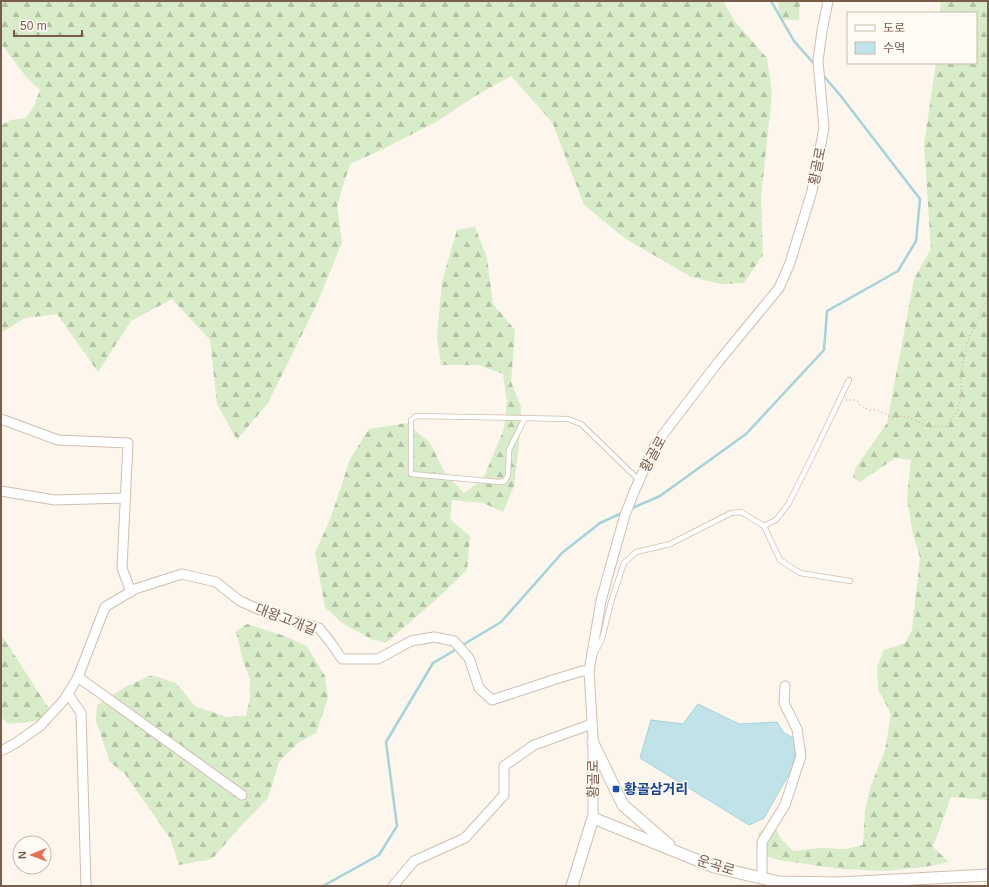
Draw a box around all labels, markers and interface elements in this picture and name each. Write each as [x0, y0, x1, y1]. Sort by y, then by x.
scale bar [14, 12, 82, 38]
legend [847, 12, 977, 64]
text: 50 m [20, 19, 47, 33]
text: 도로 [883, 21, 905, 35]
text: 수역 [883, 41, 905, 55]
street label: 황골로 [805, 145, 829, 186]
street label: 황골로 [637, 433, 669, 475]
street label: 대왕고개길 [253, 600, 319, 638]
street label: 황골로 [585, 760, 601, 798]
place label: 황골삼거리 [624, 781, 688, 797]
marker: 황골삼거리 [611, 784, 621, 794]
north arrow [12, 835, 52, 875]
text: N [16, 851, 28, 859]
street label: 운곡로 [695, 852, 737, 878]

